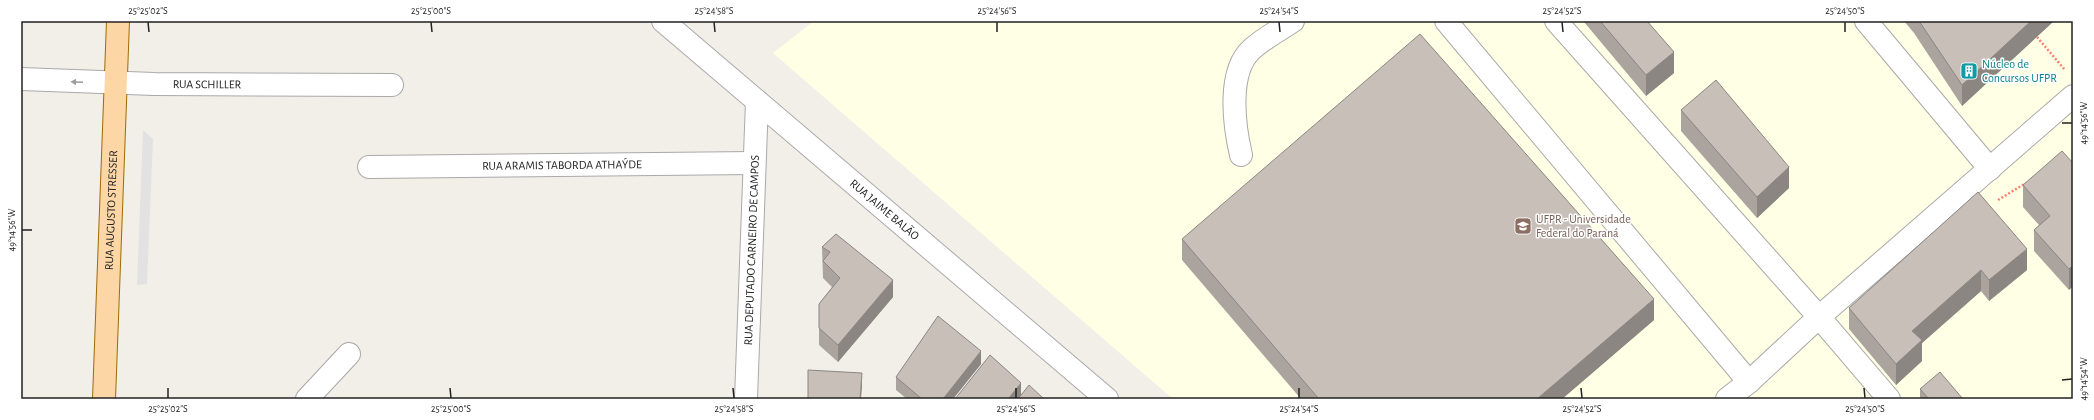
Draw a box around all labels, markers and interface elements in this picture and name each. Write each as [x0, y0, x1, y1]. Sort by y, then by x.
text: 25°25'02"S [128, 6, 168, 16]
text: 25°25'00"S [411, 6, 451, 16]
text: 25°24'58"S [694, 6, 734, 16]
text: 25°24'56"S [977, 6, 1017, 16]
text: 25°24'54"S [1259, 6, 1299, 16]
text: 25°24'52"S [1543, 6, 1582, 16]
text: 25°24'50"S [1825, 6, 1865, 16]
place label: Núcleo de Concursos UFPR [1982, 58, 2057, 84]
building icon: Núcleo de Concursos UFPR [1959, 61, 1979, 81]
one-way arrow [71, 78, 83, 85]
street label: RUA SCHILLER [173, 78, 242, 90]
text: 49°14'56"W [2079, 101, 2089, 145]
street label: RUA AUGUSTO STRESSER [103, 150, 119, 270]
street label: RUA DEPUTADO CARNEIRO DE CAMPOS [742, 154, 761, 346]
street label: RUA ARAMIS TABORDA ATHAÝDE [482, 157, 642, 172]
street label: RUA JAIME BALÃO [848, 177, 922, 243]
text: 49°14'56"W [7, 208, 17, 252]
place label: UFPR - Universidade Federal do Paraná [1536, 213, 1631, 239]
school or university icon: UFPR - Universidade Federal do Paraná [1513, 216, 1533, 236]
text: 49°14'54"W [2079, 357, 2089, 401]
text: 25°25'02"S [148, 404, 188, 414]
text: 25°25'00"S [431, 404, 471, 414]
text: 25°24'58"S [714, 404, 754, 414]
text: 25°24'56"S [996, 404, 1036, 414]
text: 25°24'54"S [1279, 404, 1319, 414]
text: 25°24'52"S [1563, 404, 1602, 414]
text: 25°24'50"S [1845, 404, 1885, 414]

